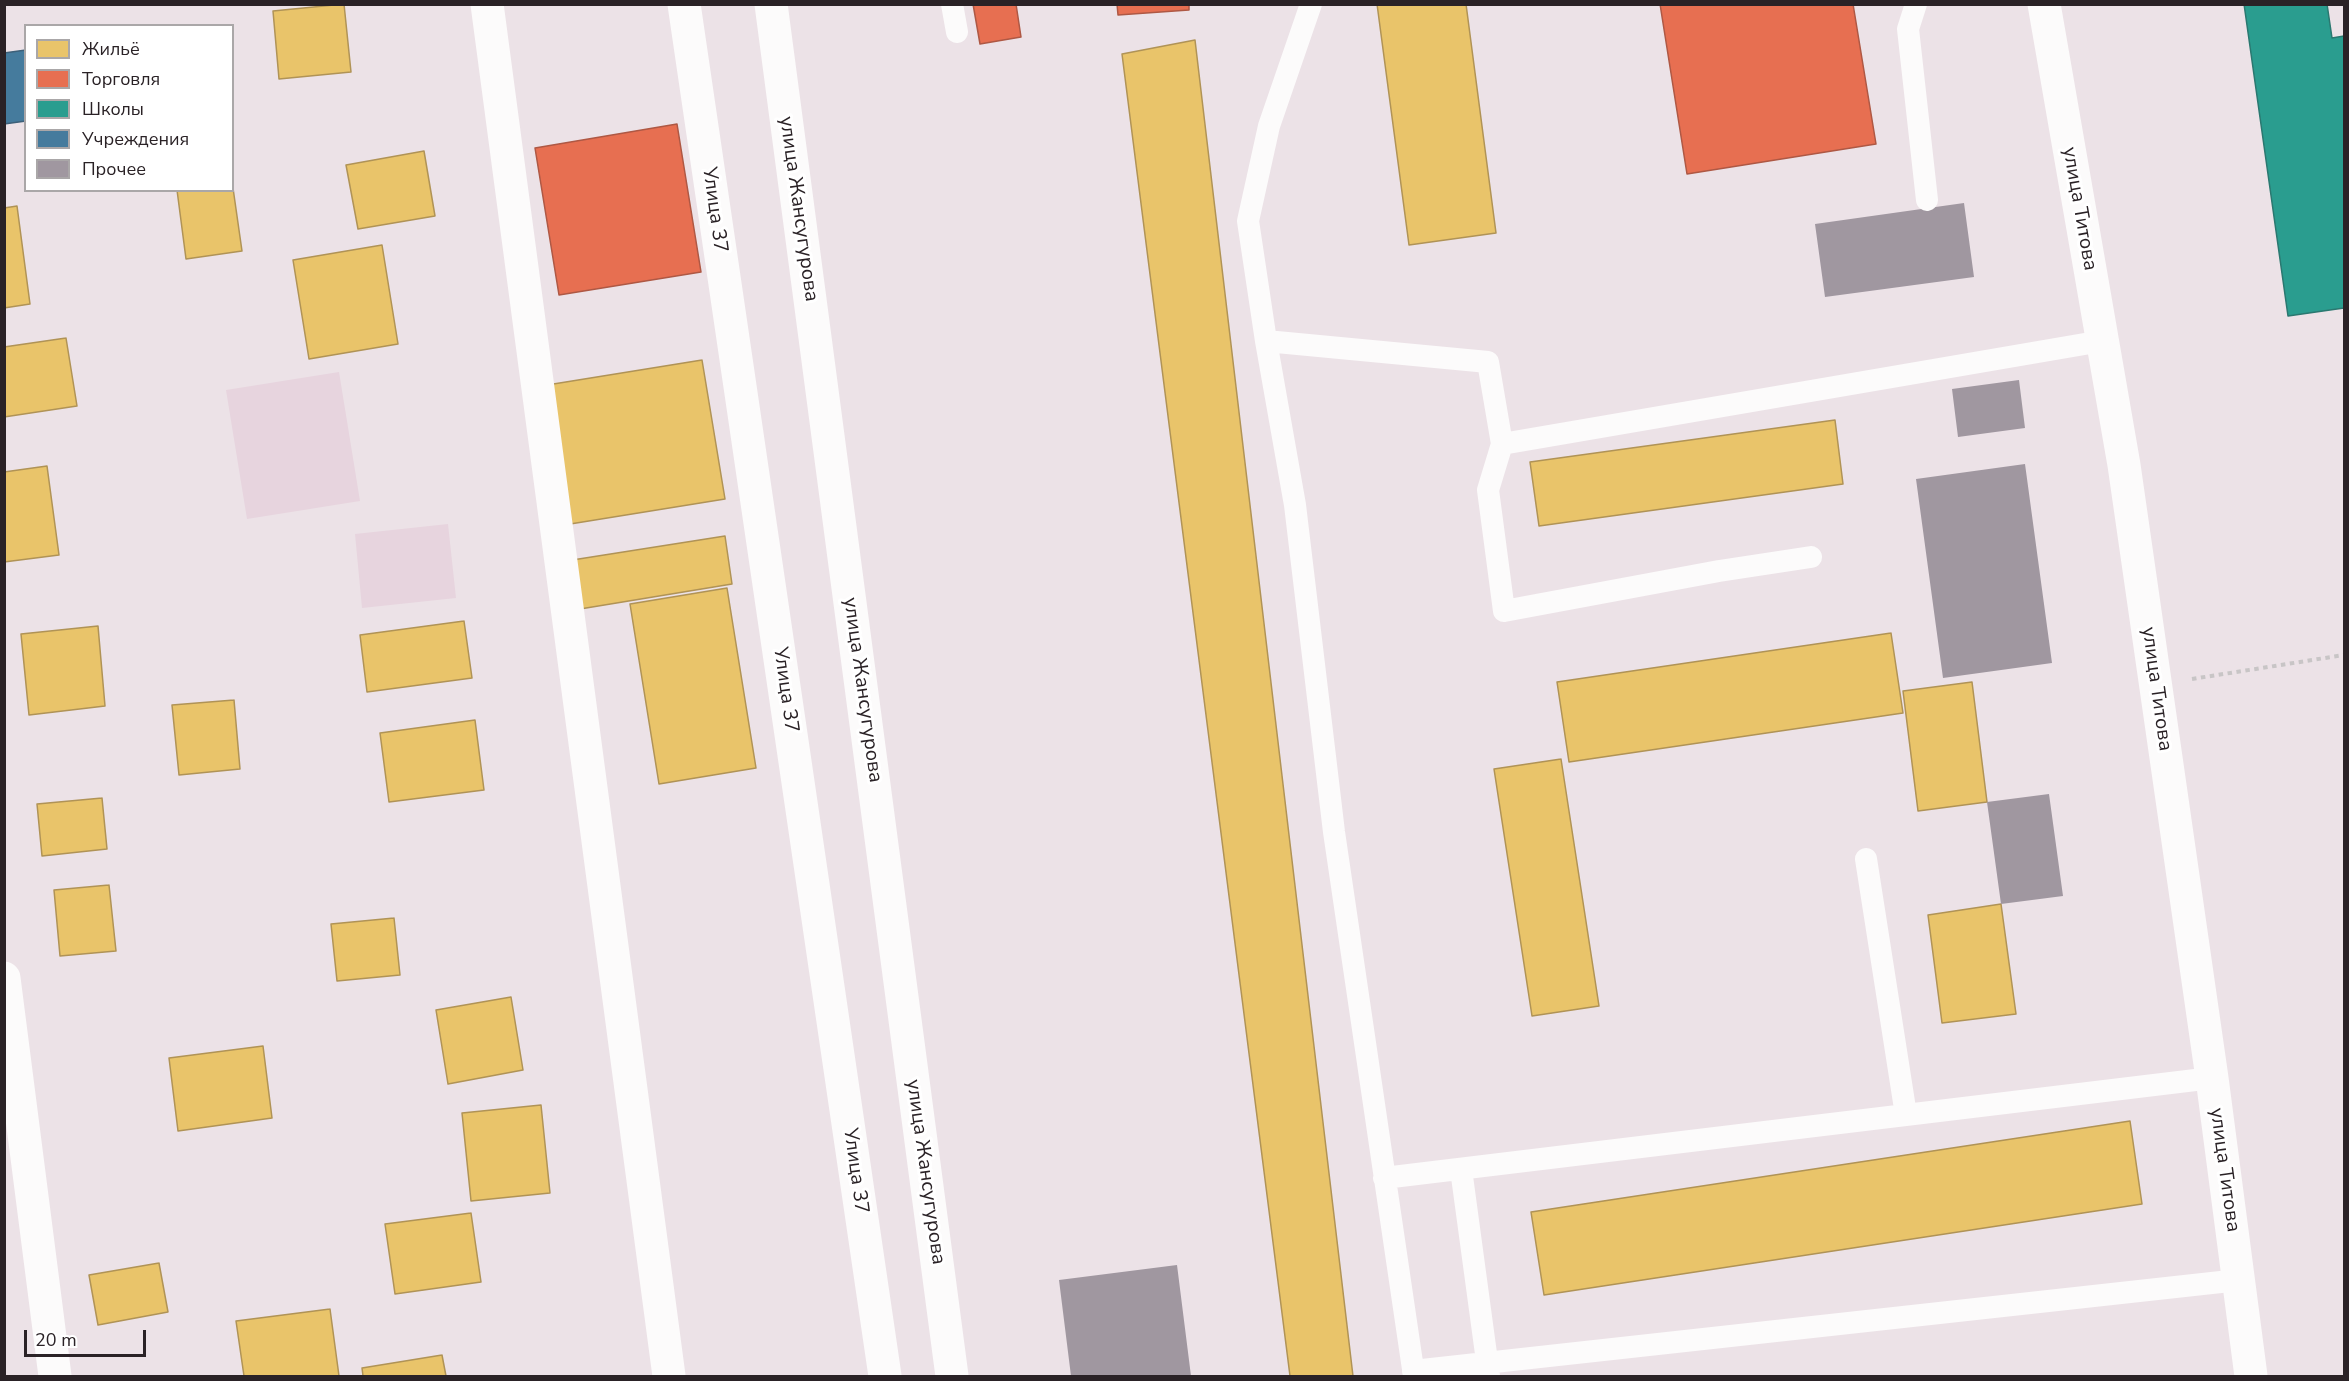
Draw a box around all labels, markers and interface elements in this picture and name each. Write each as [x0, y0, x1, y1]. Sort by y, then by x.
legend [24, 24, 234, 192]
text: Жильё [82, 37, 140, 61]
text: Торговля [82, 67, 160, 91]
text: Школы [82, 97, 144, 121]
street label: улица Жансугурова [773, 115, 823, 303]
text: Учреждения [82, 127, 189, 151]
street label: улица Титова [2056, 145, 2102, 273]
text: Прочее [82, 157, 146, 181]
street label: Улица 37 [696, 166, 732, 254]
street label: улица Жансугурова [837, 596, 887, 784]
street label: улица Титова [2135, 625, 2177, 753]
street label: Улица 37 [767, 646, 803, 734]
street label: улица Жансугурова [900, 1078, 950, 1266]
street label: улица Титова [2203, 1106, 2245, 1234]
street label: Улица 37 [837, 1127, 873, 1215]
scale bar [27, 1318, 148, 1356]
text: 20 m [35, 1328, 77, 1352]

